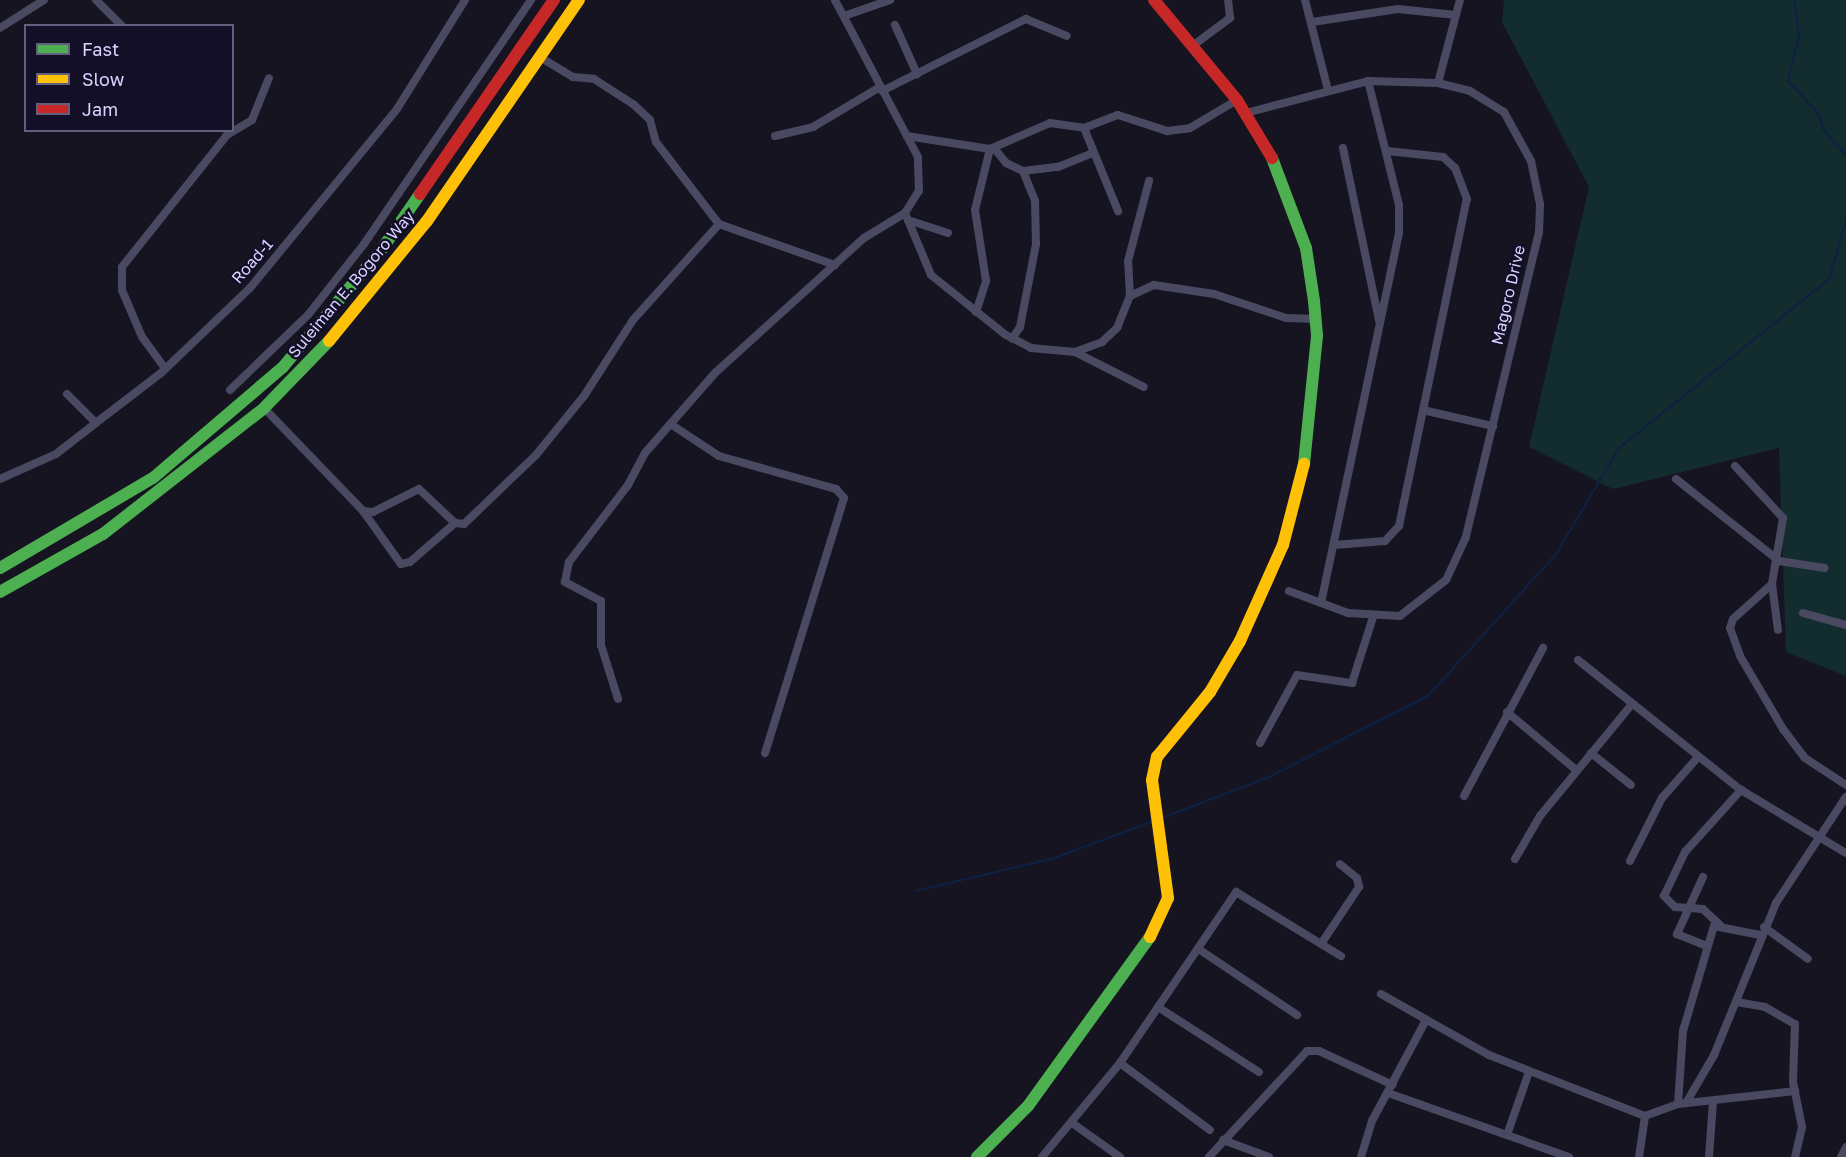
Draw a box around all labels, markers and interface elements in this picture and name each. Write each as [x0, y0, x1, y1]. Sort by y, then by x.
legend [24, 24, 234, 132]
text: Fast [82, 38, 119, 60]
text: Slow [82, 68, 124, 90]
text: Jam [82, 98, 118, 120]
street label: Suleiman E. Bogoro Way [284, 207, 418, 361]
street label: Road-1 [227, 235, 277, 287]
street label: Magoro Drive [1487, 243, 1529, 347]

